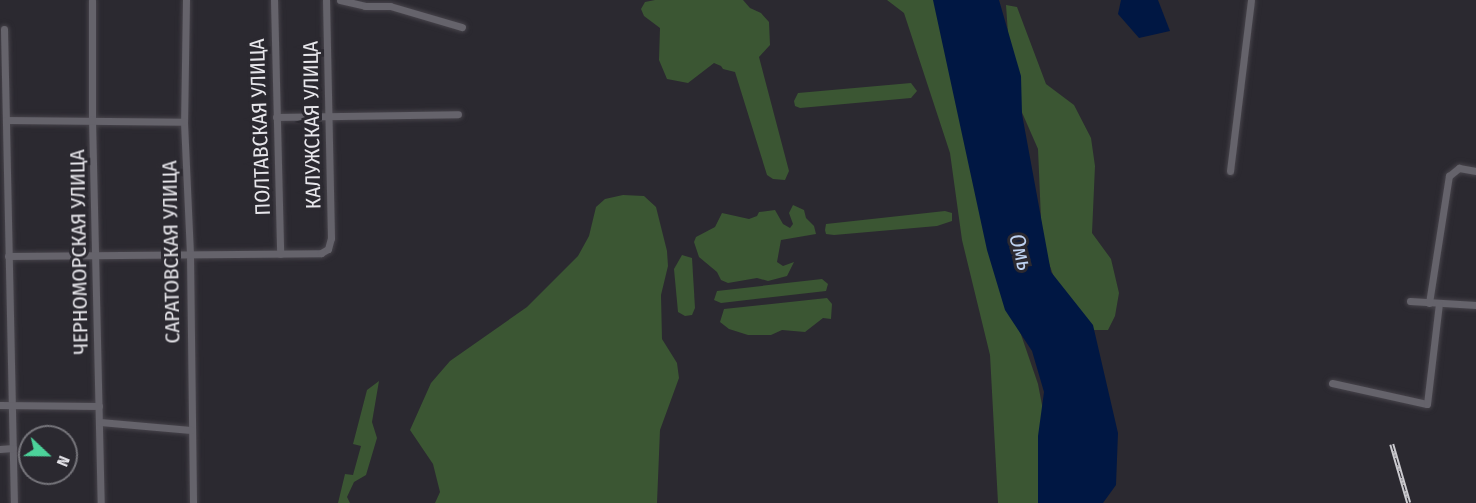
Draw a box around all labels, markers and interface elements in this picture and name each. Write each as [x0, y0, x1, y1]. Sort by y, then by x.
street label: ПОЛТАВСКАЯ УЛИЦА [244, 38, 276, 216]
street label: КАЛУЖСКАЯ УЛИЦА [298, 41, 326, 209]
street label: ЧЕРНОМОРСКАЯ УЛИЦА [65, 149, 93, 355]
street label: САРАТОВСКАЯ УЛИЦА [157, 160, 185, 344]
water label: Омь [1003, 231, 1039, 273]
north arrow [18, 425, 78, 485]
text: N [53, 453, 74, 469]

